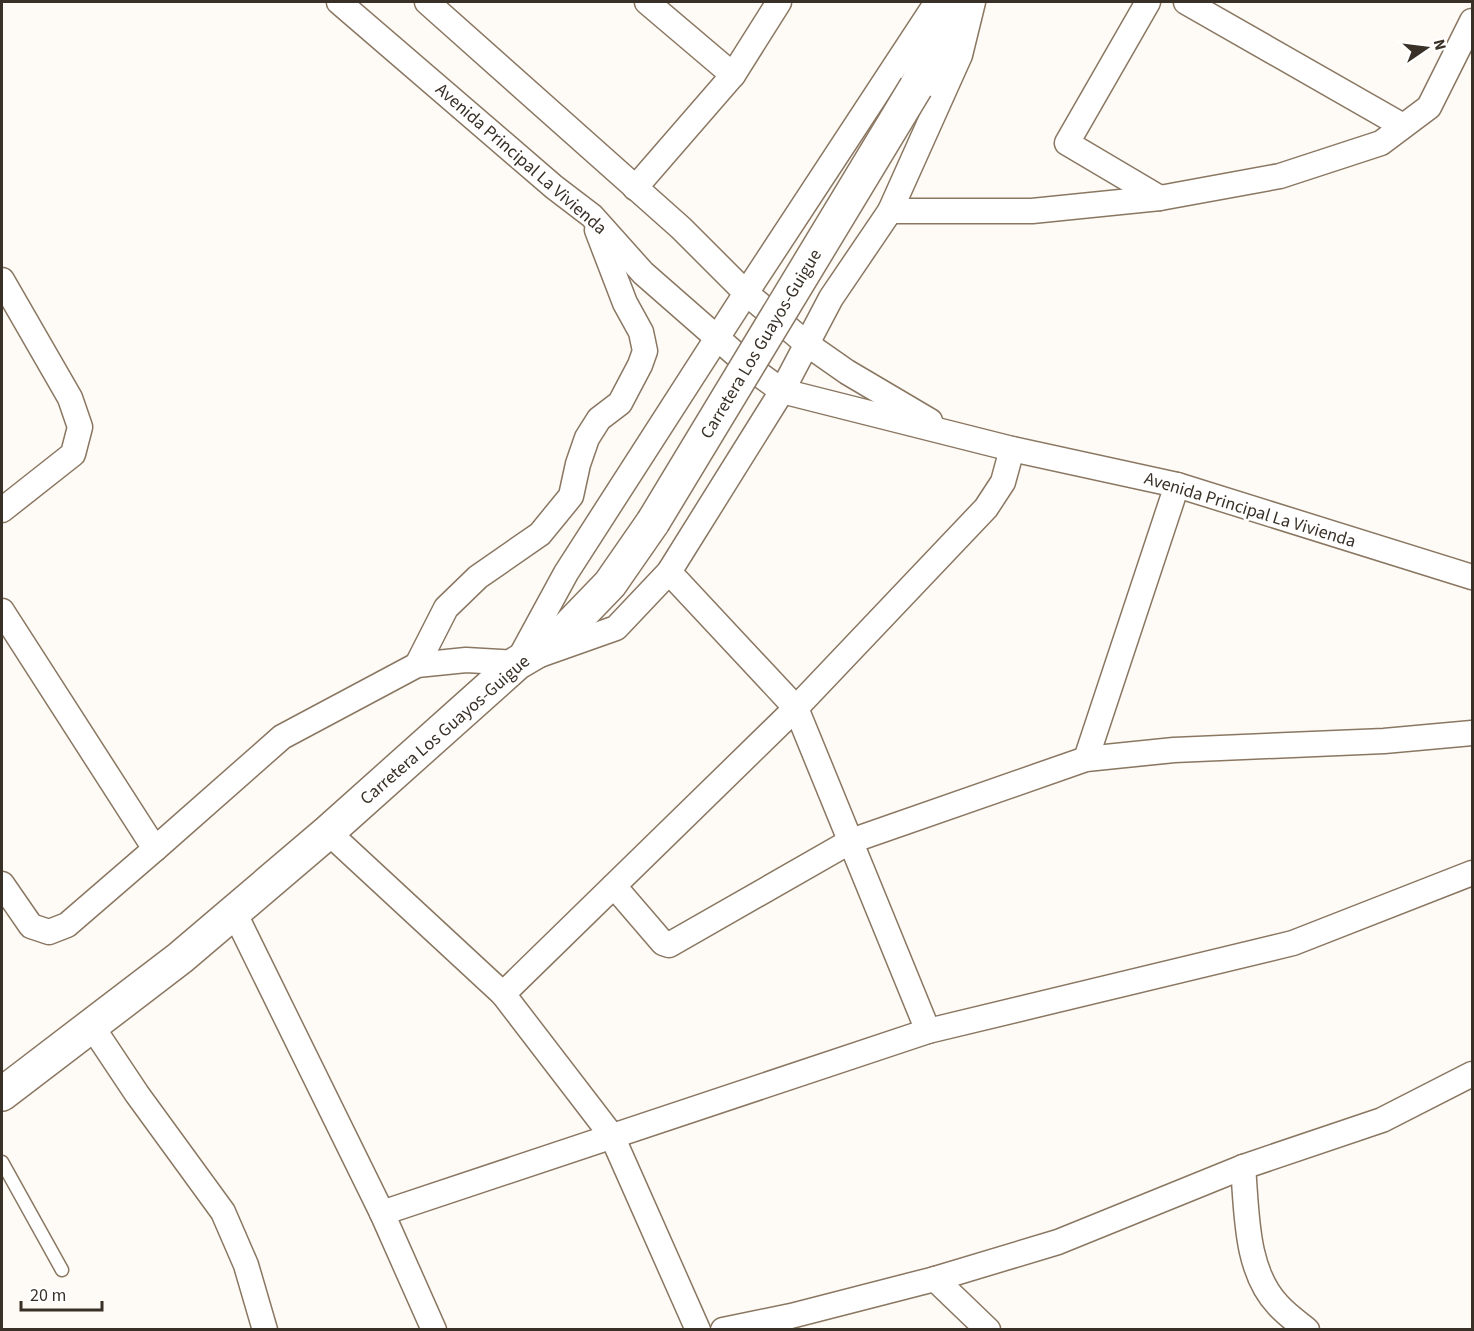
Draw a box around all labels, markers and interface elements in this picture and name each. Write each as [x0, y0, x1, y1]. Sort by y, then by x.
north arrow [1396, 18, 1456, 78]
text: N [1428, 37, 1452, 52]
street label: Avenida Principal La Vivienda [430, 77, 612, 241]
street label: Carretera Los Guayos-Guigue [694, 244, 828, 444]
street label: Avenida Principal La Vivienda [1141, 466, 1359, 554]
street label: Carretera Los Guayos-Guigue [355, 649, 535, 811]
scale bar [21, 1274, 102, 1312]
text: 20 m [30, 1283, 66, 1308]

